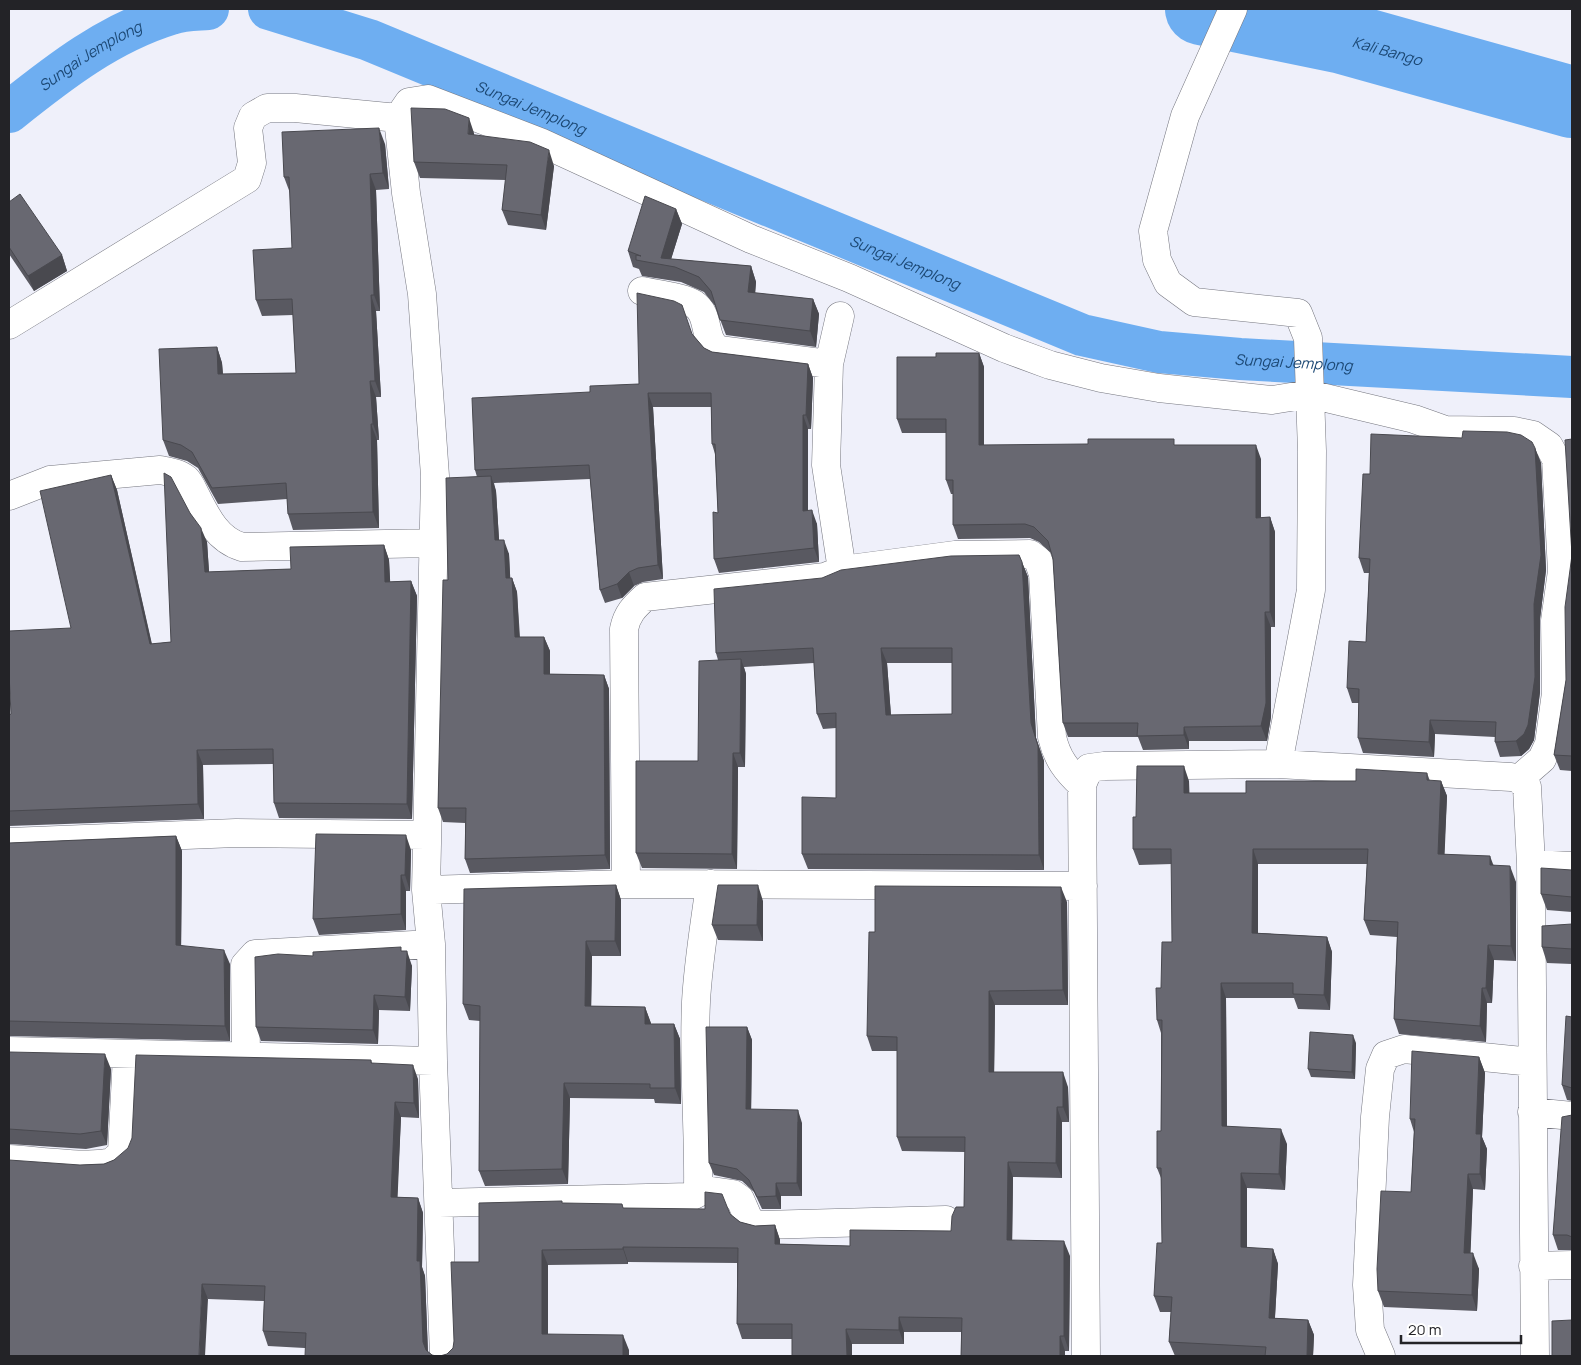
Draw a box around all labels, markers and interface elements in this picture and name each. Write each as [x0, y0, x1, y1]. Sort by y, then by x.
water label: Sungai Jemplong [34, 15, 146, 96]
water label: Kali Bango [1350, 31, 1426, 70]
water label: Sungai Jemplong [472, 75, 591, 140]
water label: Sungai Jemplong [847, 230, 965, 295]
water label: Sungai Jemplong [1234, 348, 1354, 376]
scale bar [1401, 1312, 1521, 1344]
text: 20 m [1408, 1319, 1441, 1340]

